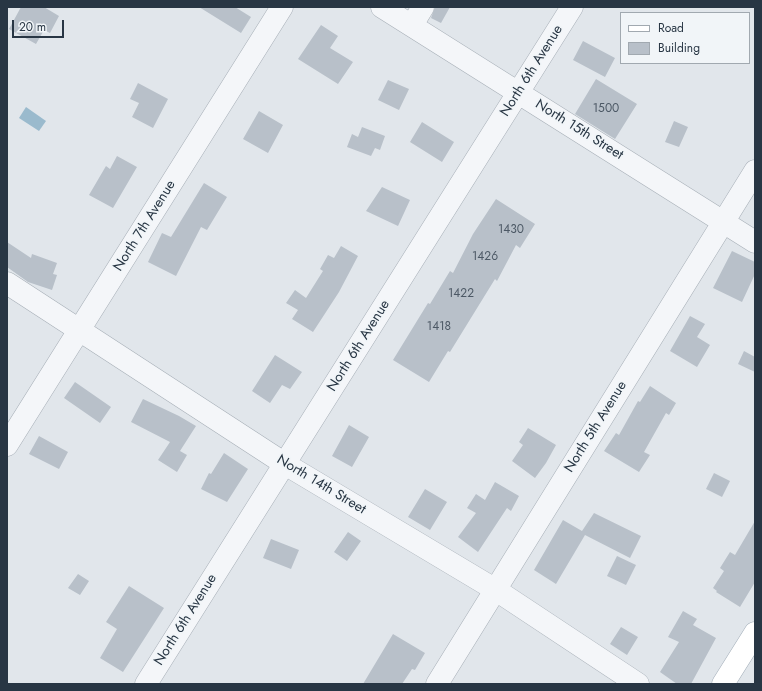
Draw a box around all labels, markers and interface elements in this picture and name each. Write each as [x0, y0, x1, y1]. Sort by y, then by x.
scale bar [14, 12, 66, 38]
legend [620, 12, 750, 64]
text: 20 m [19, 18, 46, 36]
text: Road [658, 19, 684, 37]
street label: North 6th Avenue [497, 22, 567, 120]
text: Building [658, 39, 700, 57]
street label: North 15th Street [532, 96, 626, 164]
house number: 1500 [593, 102, 619, 116]
street label: North 7th Avenue [110, 177, 180, 275]
house number: 1430 [498, 223, 524, 237]
house number: 1426 [472, 250, 498, 264]
house number: 1422 [448, 287, 474, 301]
street label: North 6th Avenue [324, 297, 394, 395]
house number: 1418 [427, 320, 451, 334]
street label: North 5th Avenue [561, 378, 631, 476]
street label: North 14th Street [273, 452, 369, 518]
street label: North 6th Avenue [151, 571, 221, 669]

